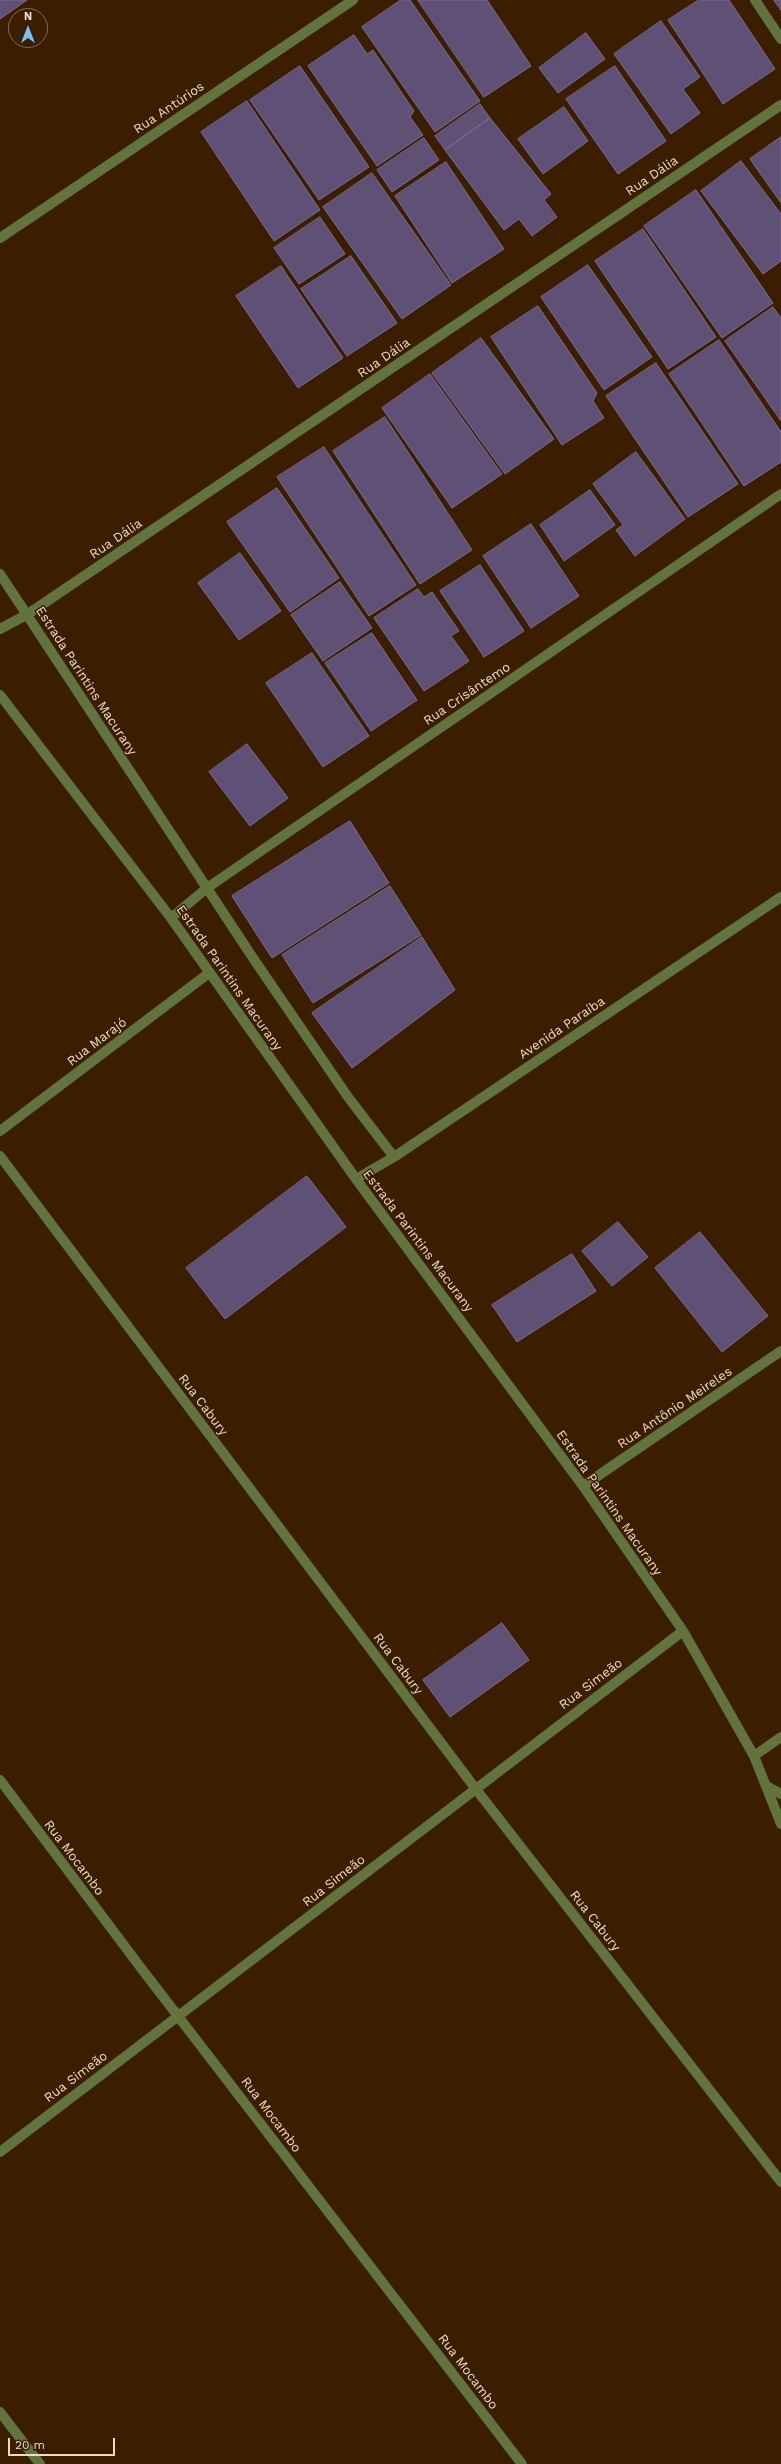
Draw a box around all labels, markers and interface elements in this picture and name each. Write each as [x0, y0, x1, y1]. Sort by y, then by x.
north arrow [8, 8, 48, 48]
text: N [24, 10, 32, 23]
street label: Rua Antúrios [131, 79, 207, 137]
street label: Rua Dália [623, 153, 681, 199]
street label: Rua Dália [355, 335, 413, 381]
street label: Rua Dália [87, 516, 145, 562]
street label: Estrada Parintins Macurany [32, 604, 140, 758]
street label: Rua Crisântemo [421, 659, 513, 729]
street label: Estrada Parintins Macurany [173, 902, 285, 1054]
street label: Avenida Paraíba [516, 993, 608, 1063]
street label: Rua Marajó [64, 1015, 130, 1069]
street label: Estrada Parintins Macurany [359, 1167, 477, 1315]
street label: Rua Antônio Meireles [615, 1364, 735, 1452]
street label: Rua Cabury [175, 1371, 231, 1439]
street label: Estrada Parintins Macurany [553, 1427, 665, 1579]
street label: Rua Cabury [370, 1630, 426, 1698]
street label: Rua Simeão [556, 1655, 626, 1713]
street label: Rua Mocambo [41, 1817, 107, 1899]
street label: Rua Simeão [300, 1852, 368, 1910]
street label: Rua Cabury [566, 1888, 624, 1954]
street label: Rua Simeão [41, 2048, 111, 2106]
street label: Rua Mocambo [238, 2074, 304, 2156]
street label: Rua Mocambo [435, 2331, 501, 2413]
scale bar [10, 2430, 117, 2456]
text: 20 m [15, 2438, 45, 2452]

